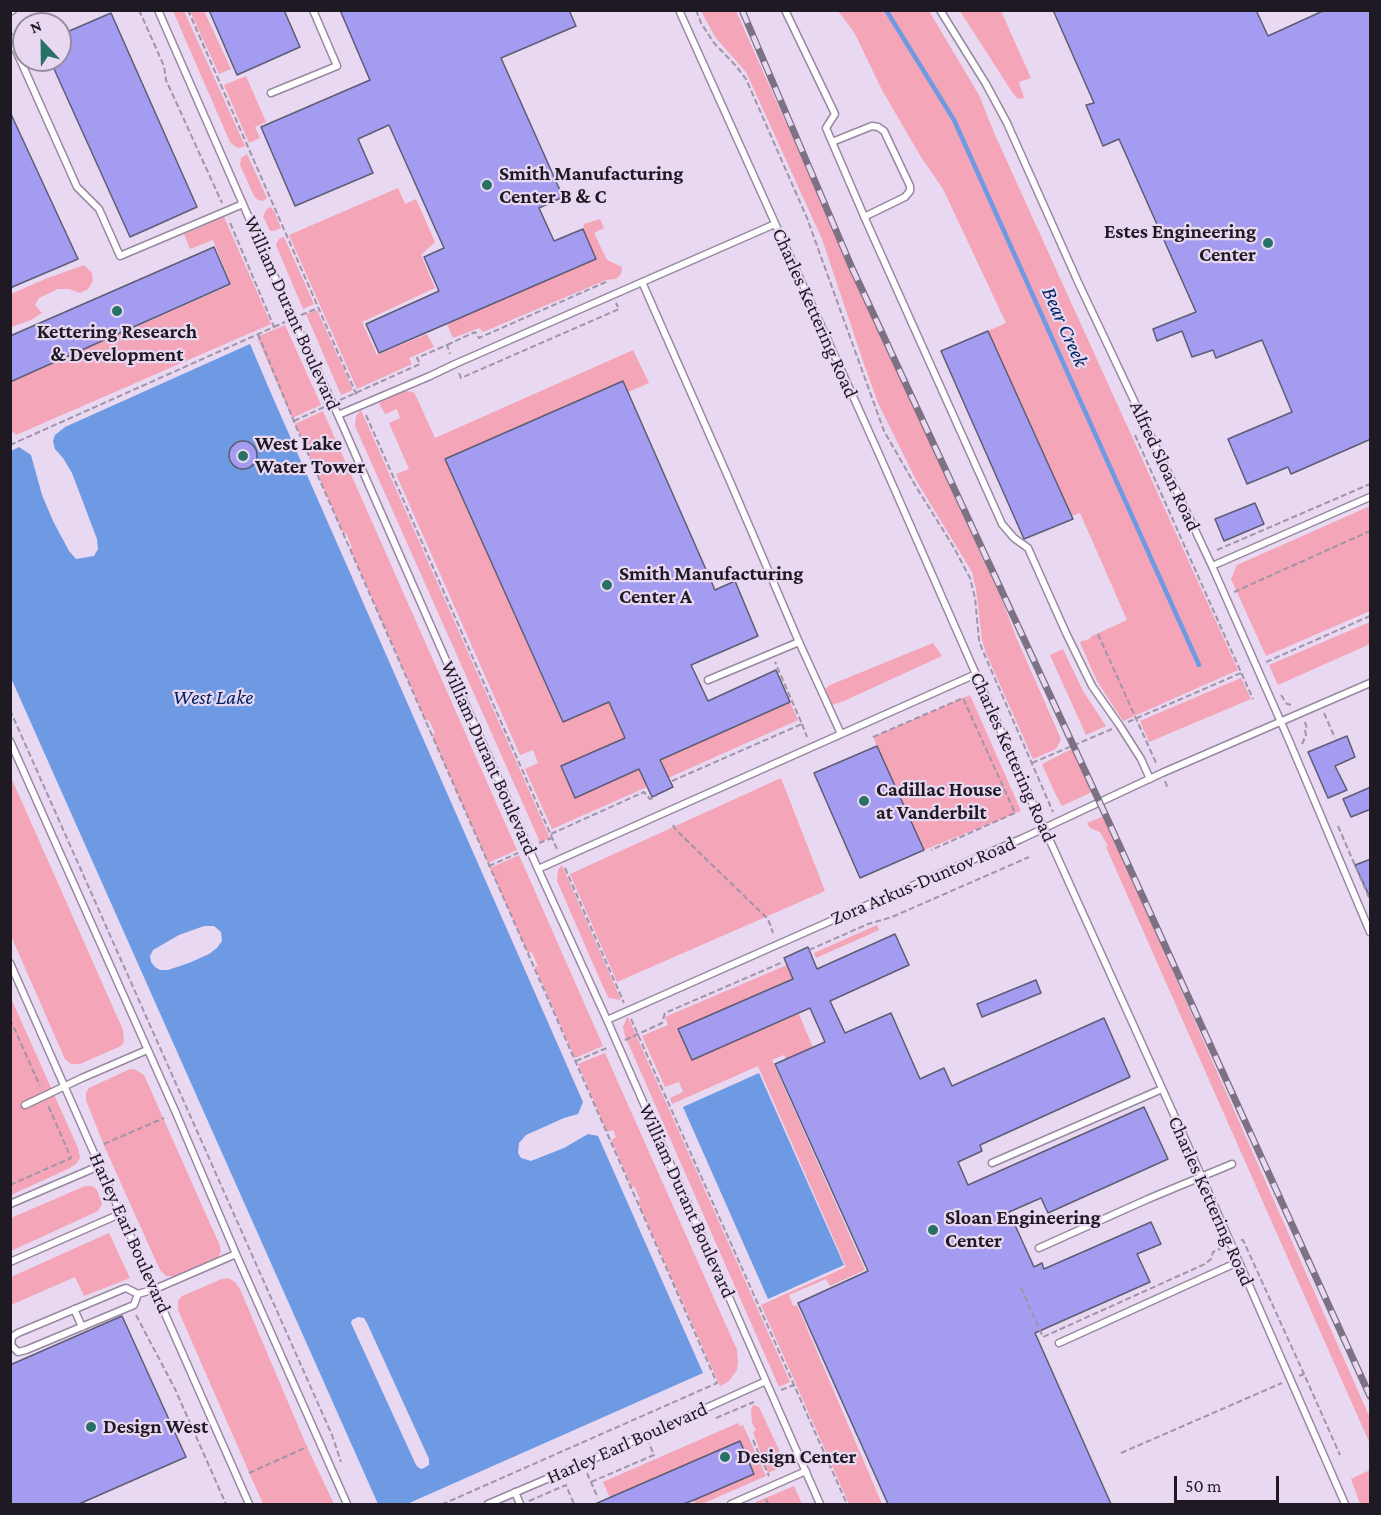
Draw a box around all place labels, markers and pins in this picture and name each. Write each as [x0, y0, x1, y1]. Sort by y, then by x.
place label: Smith Manufacturing Center B & C [499, 162, 683, 209]
marker: Smith Manufacturing Center B & C [480, 178, 494, 192]
place label: Estes Engineering Center [1104, 220, 1256, 267]
marker: Estes Engineering Center [1261, 236, 1275, 250]
marker: Kettering Research & Development [110, 304, 124, 318]
place label: Kettering Research & Development [37, 320, 197, 367]
place label: West Lake Water Tower [255, 432, 365, 479]
marker: West Lake Water Tower [236, 449, 250, 463]
place label: Smith Manufacturing Center A [619, 562, 803, 609]
marker: Smith Manufacturing Center A [600, 578, 614, 592]
place label: Cadillac House at Vanderbilt [876, 778, 1002, 825]
marker: Cadillac House at Vanderbilt [857, 794, 871, 808]
place label: Sloan Engineering Center [945, 1206, 1101, 1253]
marker: Sloan Engineering Center [926, 1223, 940, 1237]
place label: Design West [103, 1415, 208, 1439]
marker: Design West [84, 1420, 98, 1434]
place label: Design Center [737, 1445, 857, 1469]
marker: Design Center [718, 1450, 732, 1464]

